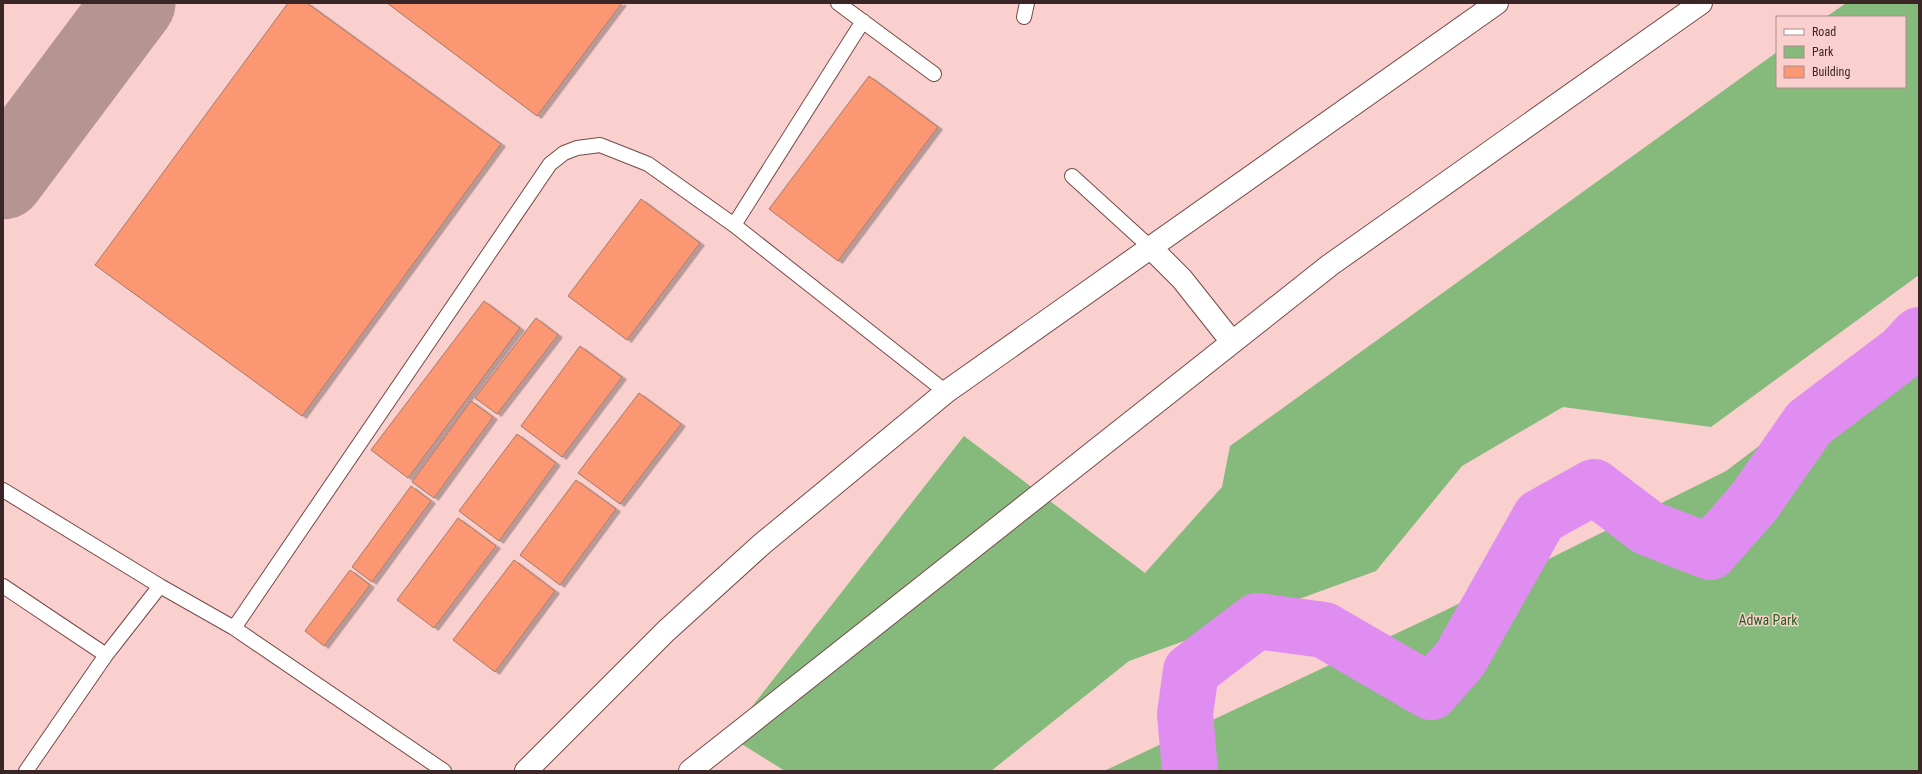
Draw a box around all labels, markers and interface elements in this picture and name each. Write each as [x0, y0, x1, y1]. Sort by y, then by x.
legend [1776, 16, 1906, 88]
text: Road [1812, 25, 1836, 39]
text: Park [1812, 45, 1834, 59]
text: Building [1812, 65, 1850, 79]
park label: Adwa Park [1738, 612, 1798, 628]

